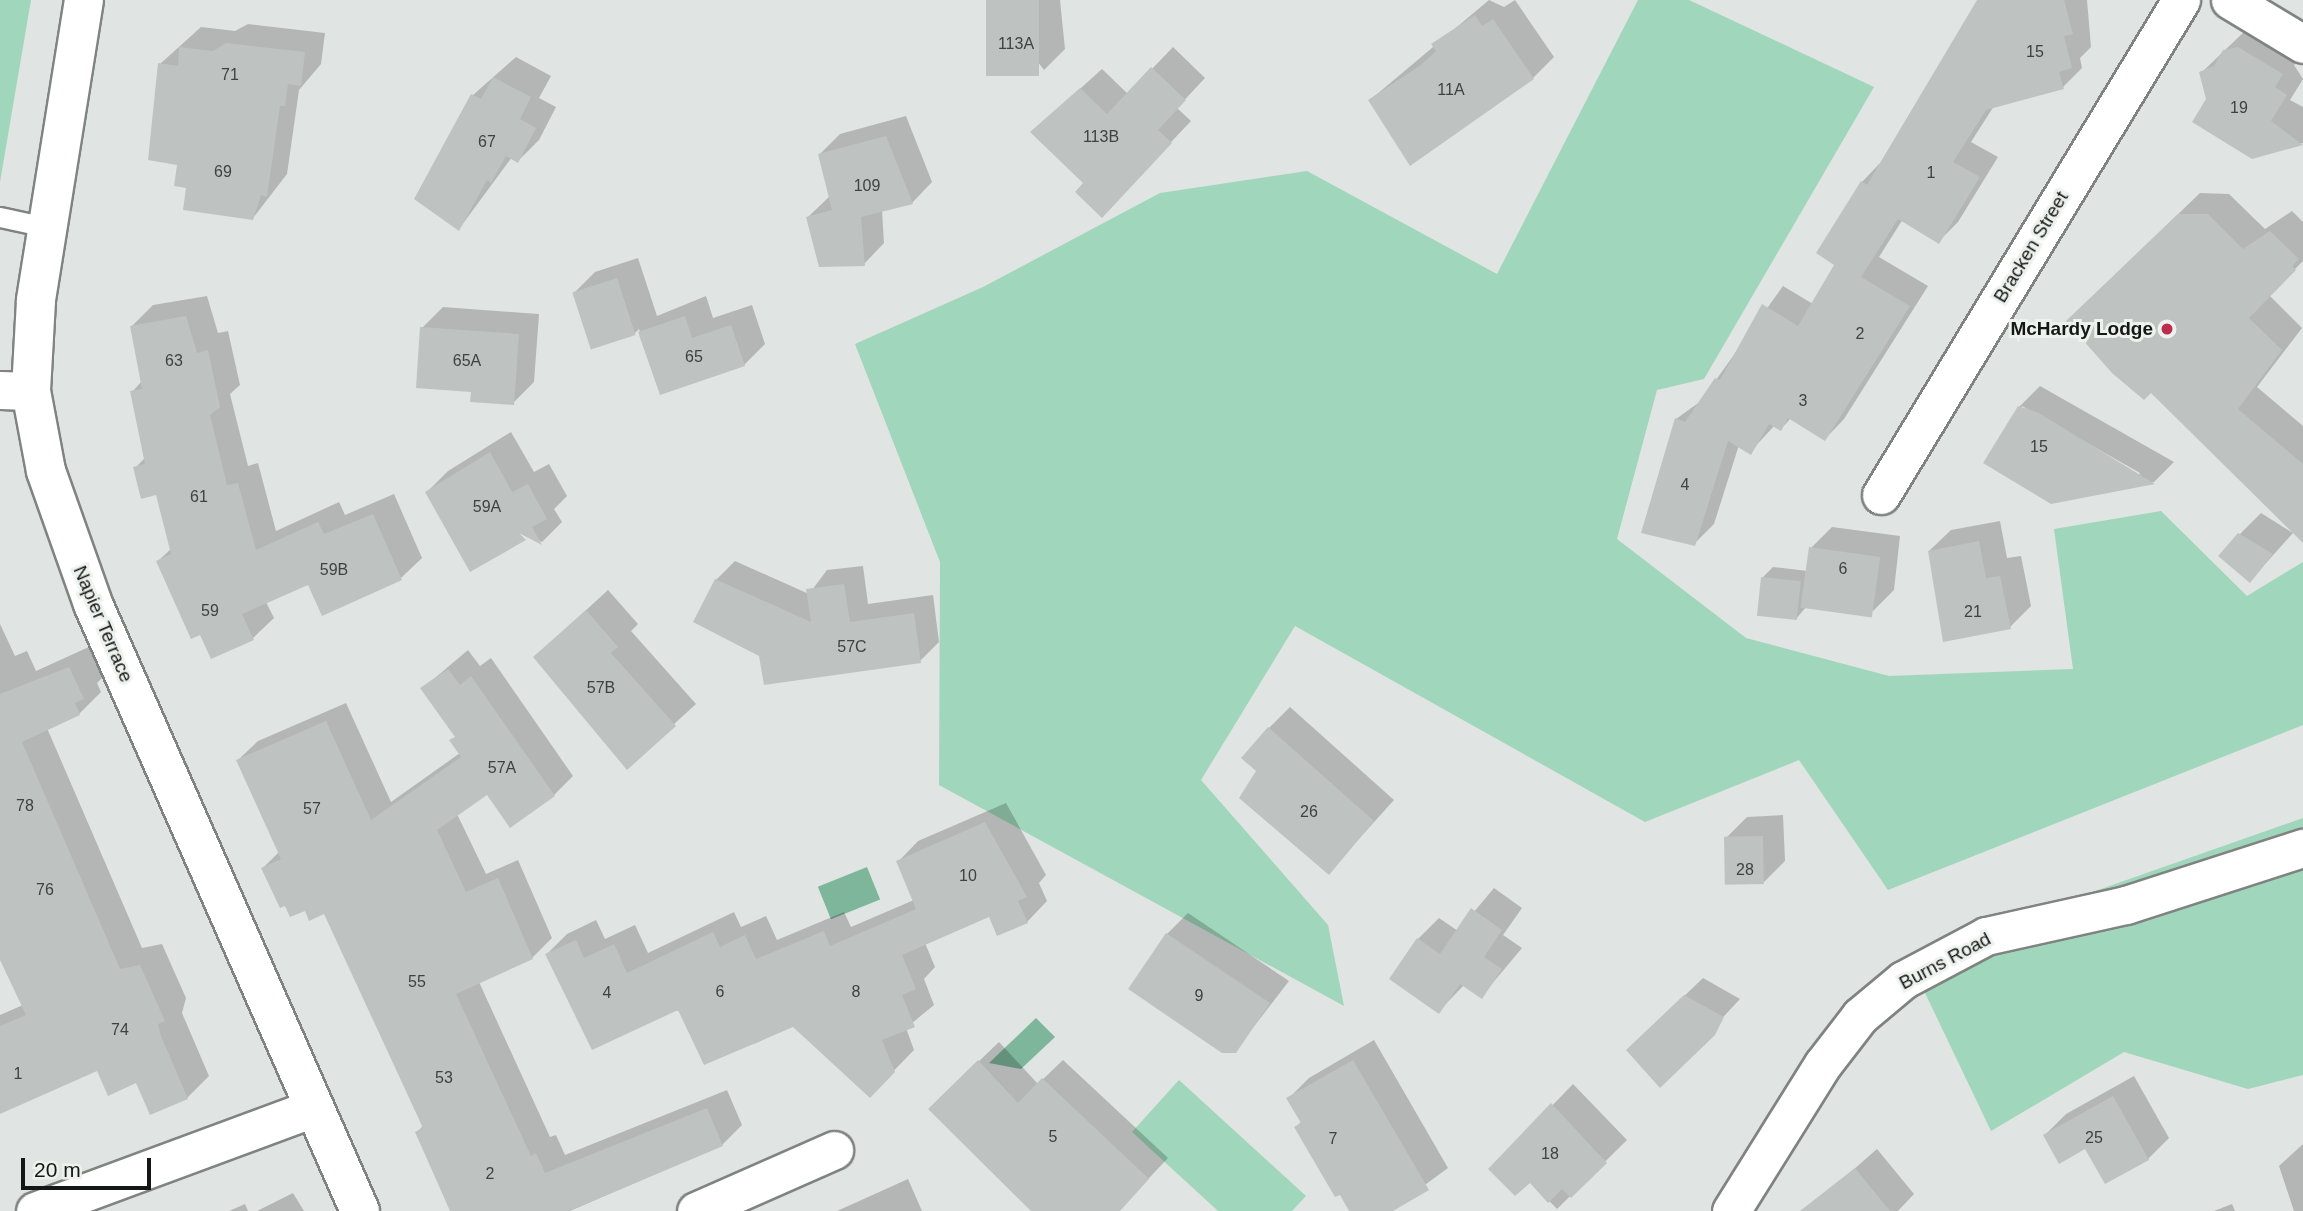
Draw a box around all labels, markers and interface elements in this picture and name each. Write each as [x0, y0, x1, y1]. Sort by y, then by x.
house number: 113A [998, 34, 1034, 54]
house number: 15 [2026, 42, 2044, 62]
house number: 71 [221, 65, 239, 85]
house number: 11A [1437, 80, 1465, 100]
house number: 19 [2230, 98, 2248, 118]
house number: 113B [1083, 127, 1119, 147]
house number: 67 [478, 132, 496, 152]
house number: 69 [214, 162, 232, 182]
house number: 1 [1927, 163, 1935, 183]
house number: 109 [854, 176, 880, 196]
street label: Bracken Street [1989, 187, 2073, 307]
place label: McHardy Lodge [2010, 318, 2153, 340]
marker: McHardy Lodge [2159, 321, 2175, 337]
house number: 2 [1856, 324, 1864, 344]
house number: 65 [685, 347, 703, 367]
house number: 63 [165, 351, 183, 371]
house number: 65A [453, 351, 481, 371]
house number: 3 [1799, 391, 1807, 411]
house number: 15 [2030, 437, 2048, 457]
house number: 4 [1681, 475, 1689, 495]
house number: 61 [190, 487, 208, 507]
house number: 59A [473, 497, 501, 517]
house number: 6 [1839, 559, 1847, 579]
house number: 59B [320, 560, 348, 580]
street label: Napier Terrace [68, 562, 138, 686]
house number: 59 [201, 601, 219, 621]
house number: 21 [1964, 602, 1982, 622]
house number: 57C [837, 637, 867, 657]
house number: 57B [587, 678, 615, 698]
house number: 57A [488, 758, 516, 778]
house number: 78 [16, 796, 34, 816]
house number: 57 [303, 799, 321, 819]
house number: 26 [1300, 802, 1318, 822]
house number: 28 [1736, 860, 1754, 880]
house number: 10 [959, 866, 977, 886]
house number: 76 [36, 880, 54, 900]
street label: Burns Road [1895, 927, 1995, 995]
house number: 55 [408, 972, 426, 992]
house number: 6 [716, 982, 724, 1002]
house number: 8 [852, 982, 860, 1002]
house number: 4 [603, 983, 611, 1003]
house number: 9 [1195, 986, 1203, 1006]
house number: 74 [111, 1020, 129, 1040]
house number: 1 [14, 1064, 22, 1084]
house number: 53 [435, 1068, 453, 1088]
house number: 5 [1049, 1127, 1057, 1147]
house number: 25 [2085, 1128, 2103, 1148]
house number: 7 [1329, 1129, 1337, 1149]
scale bar [24, 1144, 154, 1188]
house number: 18 [1541, 1144, 1559, 1164]
text: 20 m [34, 1158, 81, 1181]
house number: 2 [486, 1164, 494, 1184]

